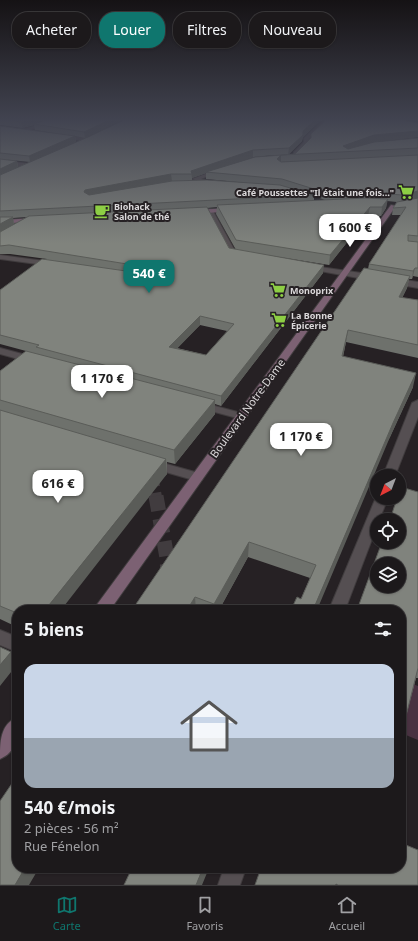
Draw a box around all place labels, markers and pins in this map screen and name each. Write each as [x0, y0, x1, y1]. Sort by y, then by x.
supermarket icon: Café Poussettes "Il était une fois..." [397, 183, 415, 201]
place label: Café Poussettes "Il était une fois..." [236, 186, 394, 199]
place label: Biohack Salon de thé [114, 200, 169, 223]
cafe icon: Biohack Salon de thé [93, 202, 111, 220]
pin: 1 600 € [313, 214, 387, 248]
pin: 540 € [121, 260, 177, 294]
supermarket icon: Monoprix [269, 281, 287, 299]
place label: Monoprix [290, 284, 334, 297]
place label: La Bonne Épicerie [291, 309, 332, 332]
supermarket icon: La Bonne Épicerie [270, 311, 288, 329]
pin: 1 170 € [65, 365, 139, 399]
pin: 1 170 € [264, 423, 338, 457]
pin: 616 € [30, 470, 86, 504]

